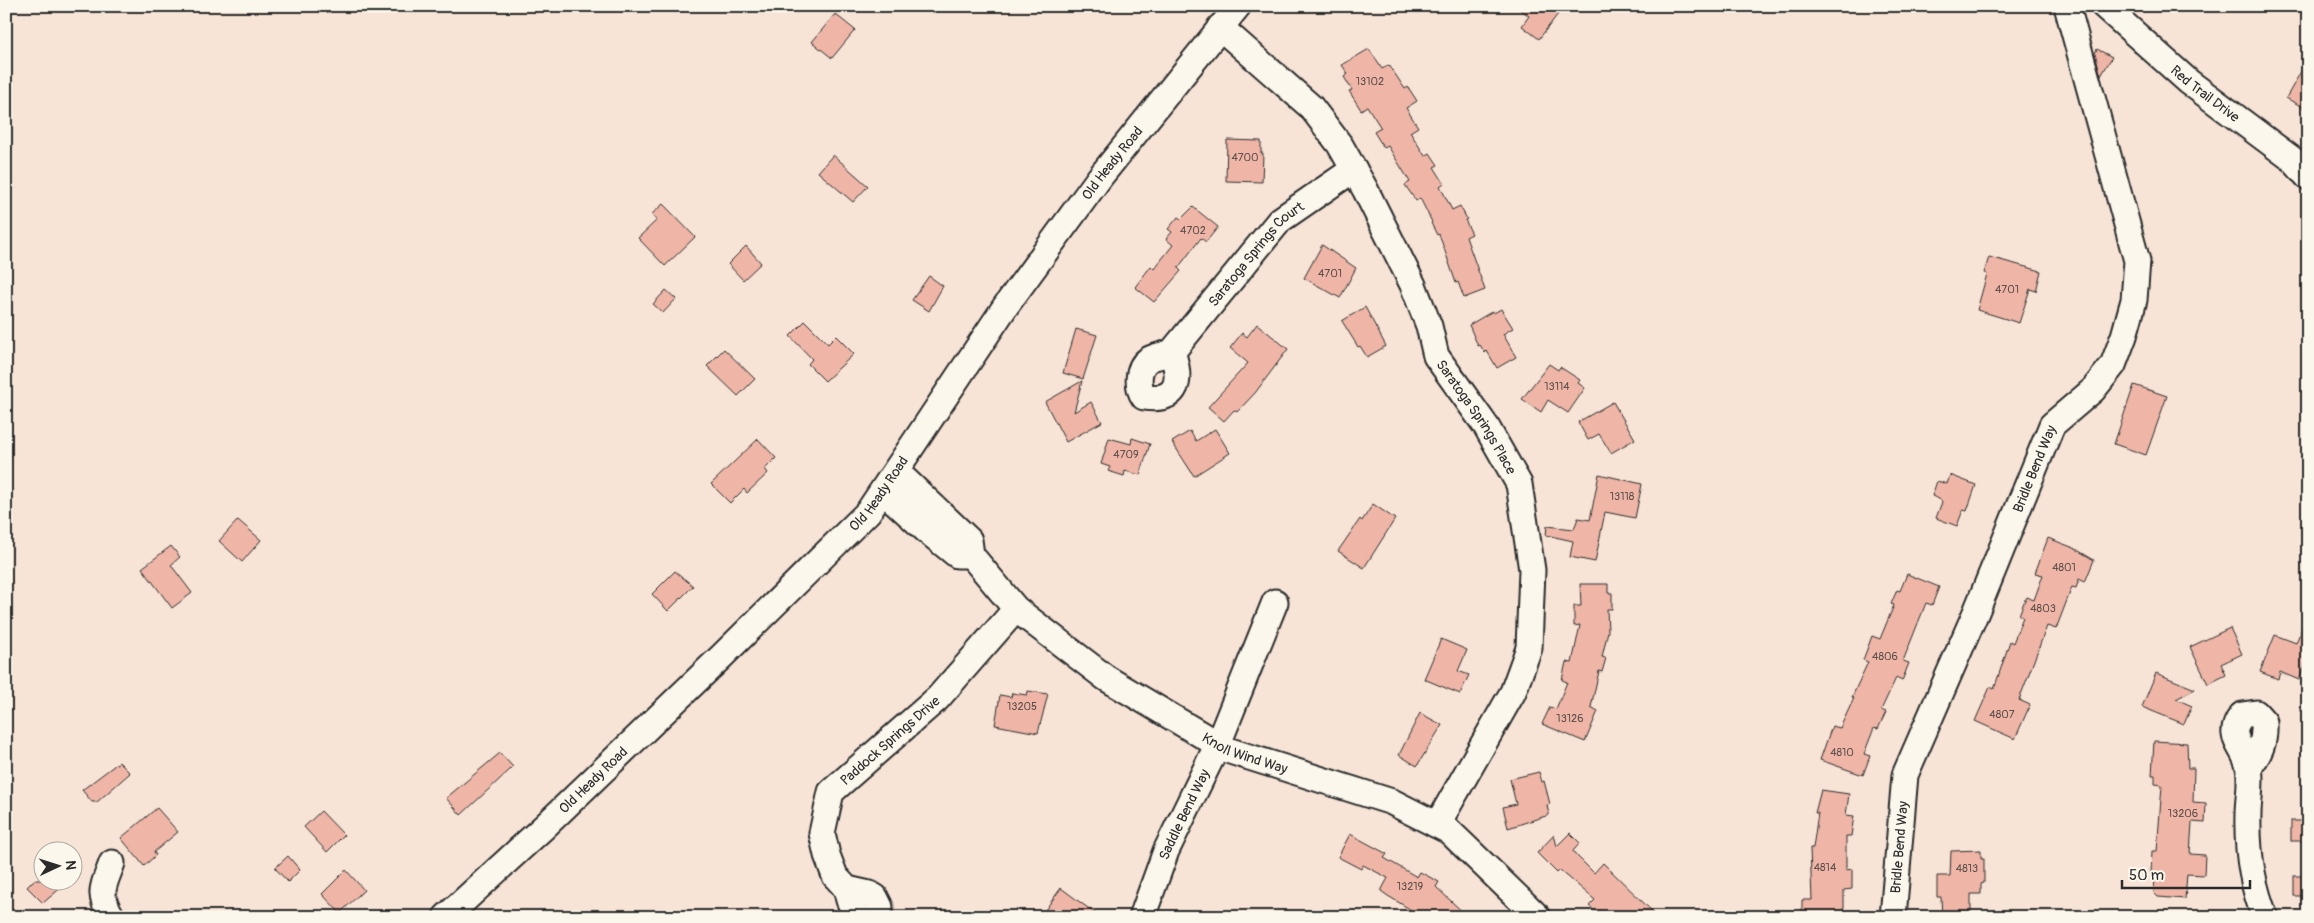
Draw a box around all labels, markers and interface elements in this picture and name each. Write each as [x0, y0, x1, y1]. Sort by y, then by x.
street label: Red Trail Drive [2167, 62, 2243, 126]
house number: 13102 [1356, 75, 1384, 88]
street label: Old Heady Road [1078, 123, 1147, 203]
house number: 4700 [1231, 151, 1259, 164]
street label: Saratoga Springs Court [1205, 198, 1308, 310]
house number: 4702 [1180, 224, 1206, 237]
house number: 4701 [1318, 267, 1342, 280]
house number: 4701 [1995, 283, 2019, 296]
street label: Saratoga Springs Place [1432, 357, 1520, 478]
house number: 13114 [1544, 380, 1570, 393]
street label: Bridle Bend Way [2009, 423, 2060, 515]
house number: 4709 [1113, 448, 1139, 461]
street label: Old Heady Road [846, 453, 912, 535]
house number: 13118 [1610, 490, 1635, 503]
house number: 4801 [2052, 561, 2076, 574]
house number: 4803 [2030, 602, 2056, 615]
house number: 4806 [1872, 650, 1898, 663]
street label: Paddock Springs Drive [837, 692, 944, 789]
house number: 13205 [1007, 700, 1037, 713]
house number: 4807 [1989, 708, 2015, 721]
house number: 13126 [1556, 712, 1584, 725]
street label: Knoll Wind Way [1199, 729, 1290, 778]
street label: Old Heady Road [555, 743, 631, 817]
house number: 4810 [1830, 746, 1854, 759]
street label: Saddle Bend Way [1156, 766, 1213, 862]
street label: Bridle Bend Way [1887, 800, 1912, 894]
house number: 13206 [2168, 807, 2198, 820]
north arrow [32, 840, 82, 890]
scale bar [2122, 858, 2249, 890]
text: N [62, 860, 79, 870]
house number: 4814 [1814, 861, 1837, 874]
house number: 4813 [1956, 862, 1978, 875]
text: 50 m [2129, 866, 2164, 885]
house number: 13219 [1397, 880, 1424, 893]

